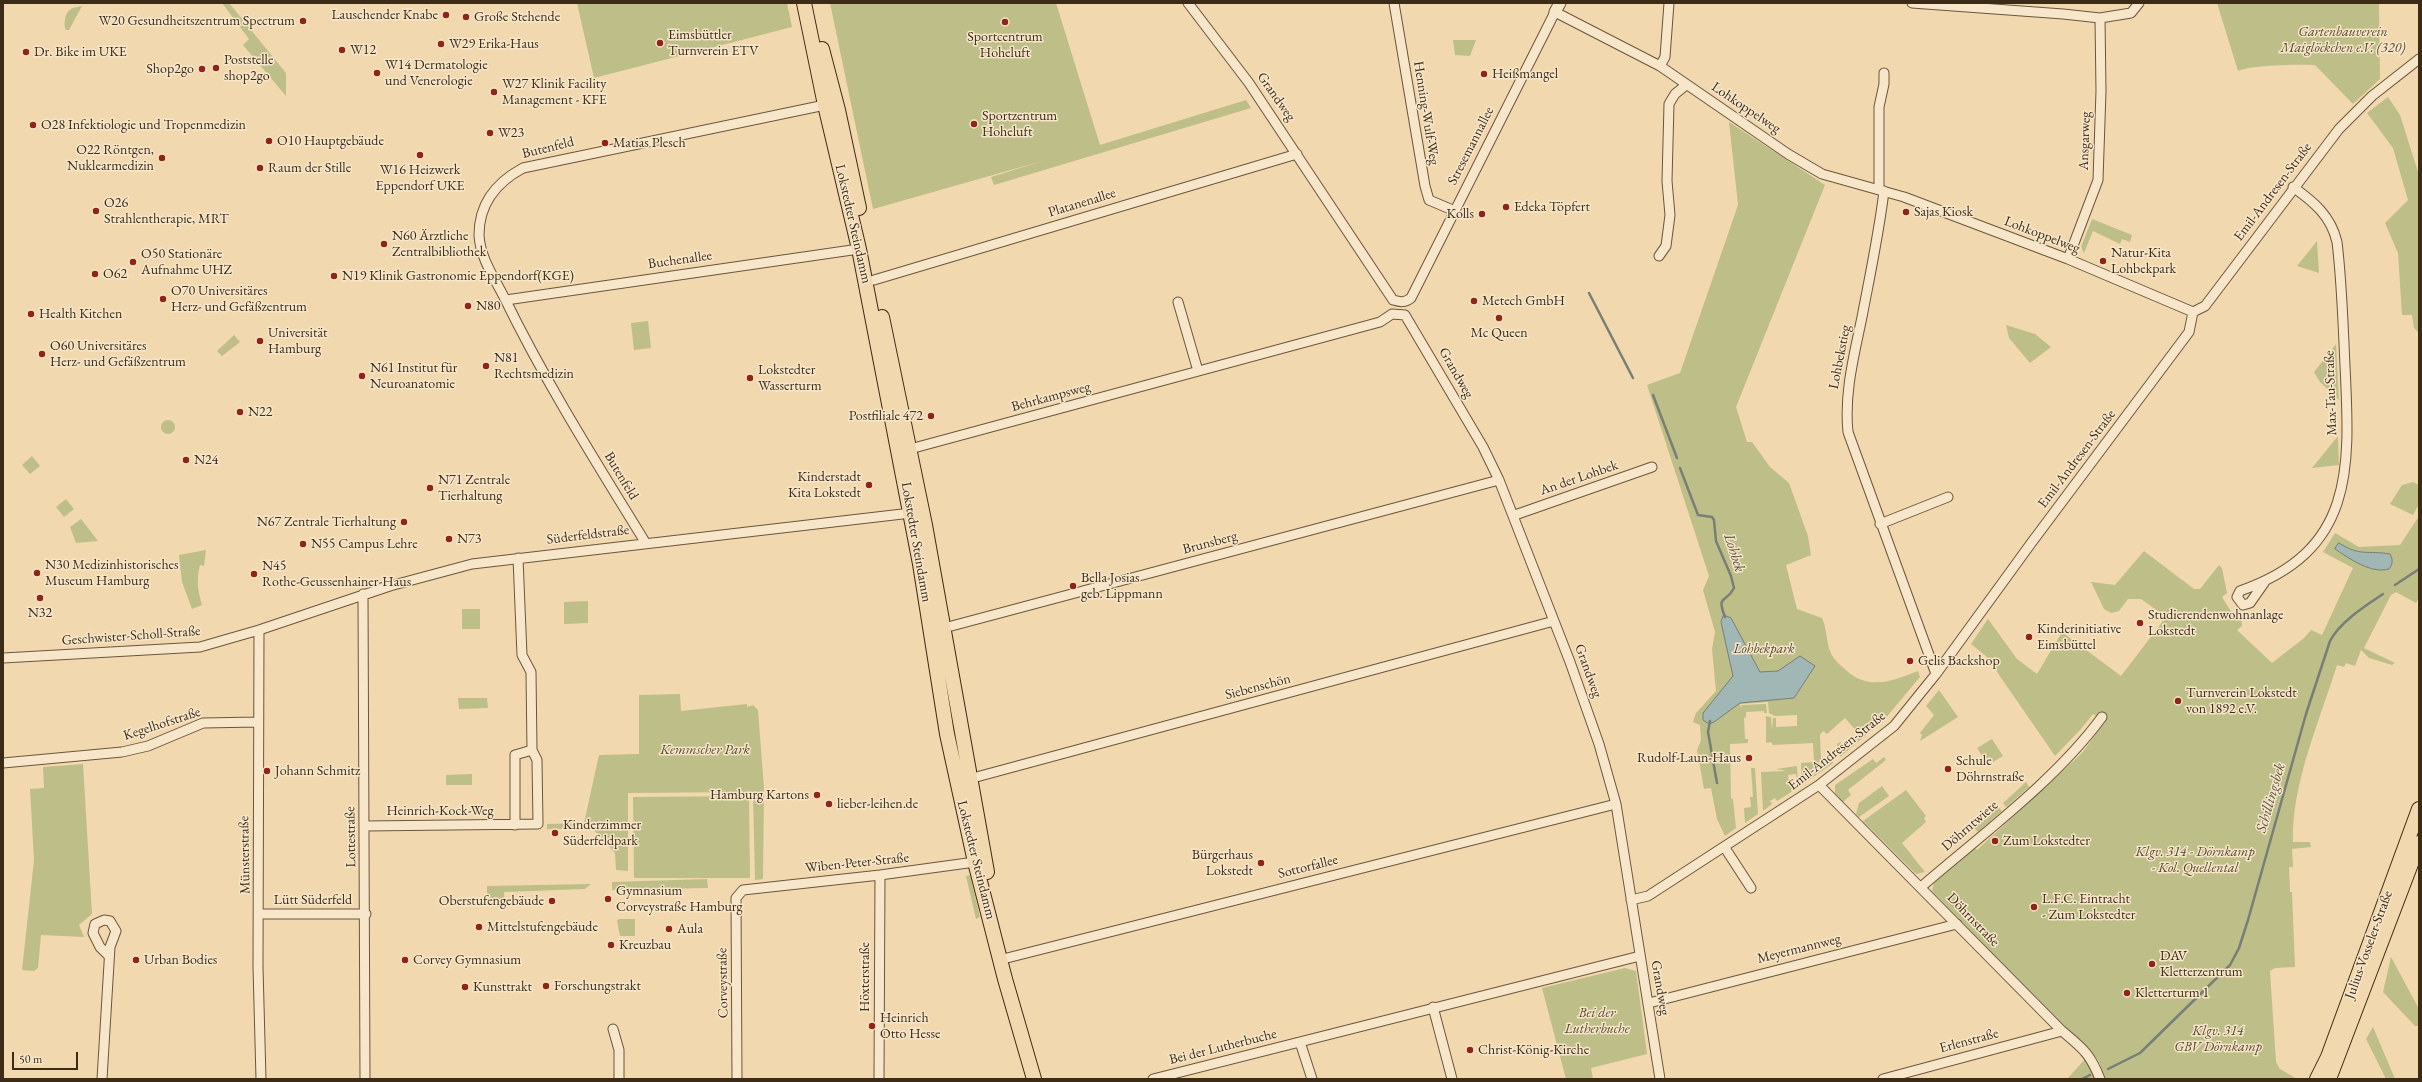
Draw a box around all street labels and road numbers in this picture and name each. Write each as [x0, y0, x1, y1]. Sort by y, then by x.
street label: Henning-Wulf-Weg [1409, 60, 1443, 166]
street label: Grandweg [1253, 69, 1299, 125]
street label: Lohkoppelweg [1708, 79, 1784, 137]
street label: Stresemannallee [1444, 104, 1498, 188]
street label: Ansgarweg [2076, 111, 2094, 171]
street label: Butenfeld [520, 133, 576, 163]
street label: Emil-Andresen-Straße [2231, 140, 2315, 244]
street label: Lokstedter Steindamm [831, 163, 875, 285]
street label: Platanenallee [1046, 185, 1118, 221]
street label: Lohkoppelweg [2002, 213, 2082, 257]
street label: Buchenallee [647, 247, 713, 273]
street label: Lohbekstieg [1826, 323, 1854, 391]
street label: Grandweg [1435, 345, 1477, 401]
street label: Max-Tau-Straße [2321, 350, 2341, 436]
street label: Behrkampsweg [1010, 378, 1092, 416]
street label: Emil-Andresen-Straße [2035, 407, 2119, 511]
street label: Butenfeld [600, 449, 642, 503]
street label: An der Lohbek [1538, 457, 1620, 499]
street label: Lokstedter Steindamm [897, 481, 935, 603]
street label: Süderfeldstraße [546, 522, 630, 548]
street label: Brunsberg [1181, 528, 1239, 558]
street label: Geschwister-Scholl-Straße [61, 623, 201, 649]
street label: Grandweg [1571, 642, 1605, 700]
street label: Siebenschön [1223, 670, 1293, 704]
street label: Kegelhofstraße [121, 704, 203, 744]
street label: Emil-Andresen-Straße [1785, 708, 1889, 794]
street label: Döhrntwiete [1938, 797, 2002, 855]
street label: Lokstedter Steindamm [953, 799, 999, 921]
street label: Heinrich-Kock-Weg [386, 803, 494, 819]
street label: Lottestraße [342, 806, 360, 868]
street label: Münsterstraße [236, 816, 254, 894]
street label: Wiben-Peter-Straße [804, 849, 910, 877]
street label: Sottorfallee [1276, 851, 1340, 883]
street label: Julius-Vosseler-Straße [2342, 888, 2396, 1002]
street label: Döhrnstraße [1943, 890, 2003, 950]
street label: Lütt Süderfeld [274, 892, 352, 908]
street label: Meyermannweg [1756, 931, 1842, 967]
street label: Höxterstraße [857, 942, 873, 1012]
street label: Corveystraße [714, 948, 732, 1018]
street label: Grandweg [1647, 959, 1673, 1017]
street label: Erlenstraße [1938, 1025, 2000, 1057]
street label: Bei der Lutherbuche [1168, 1026, 1278, 1068]

